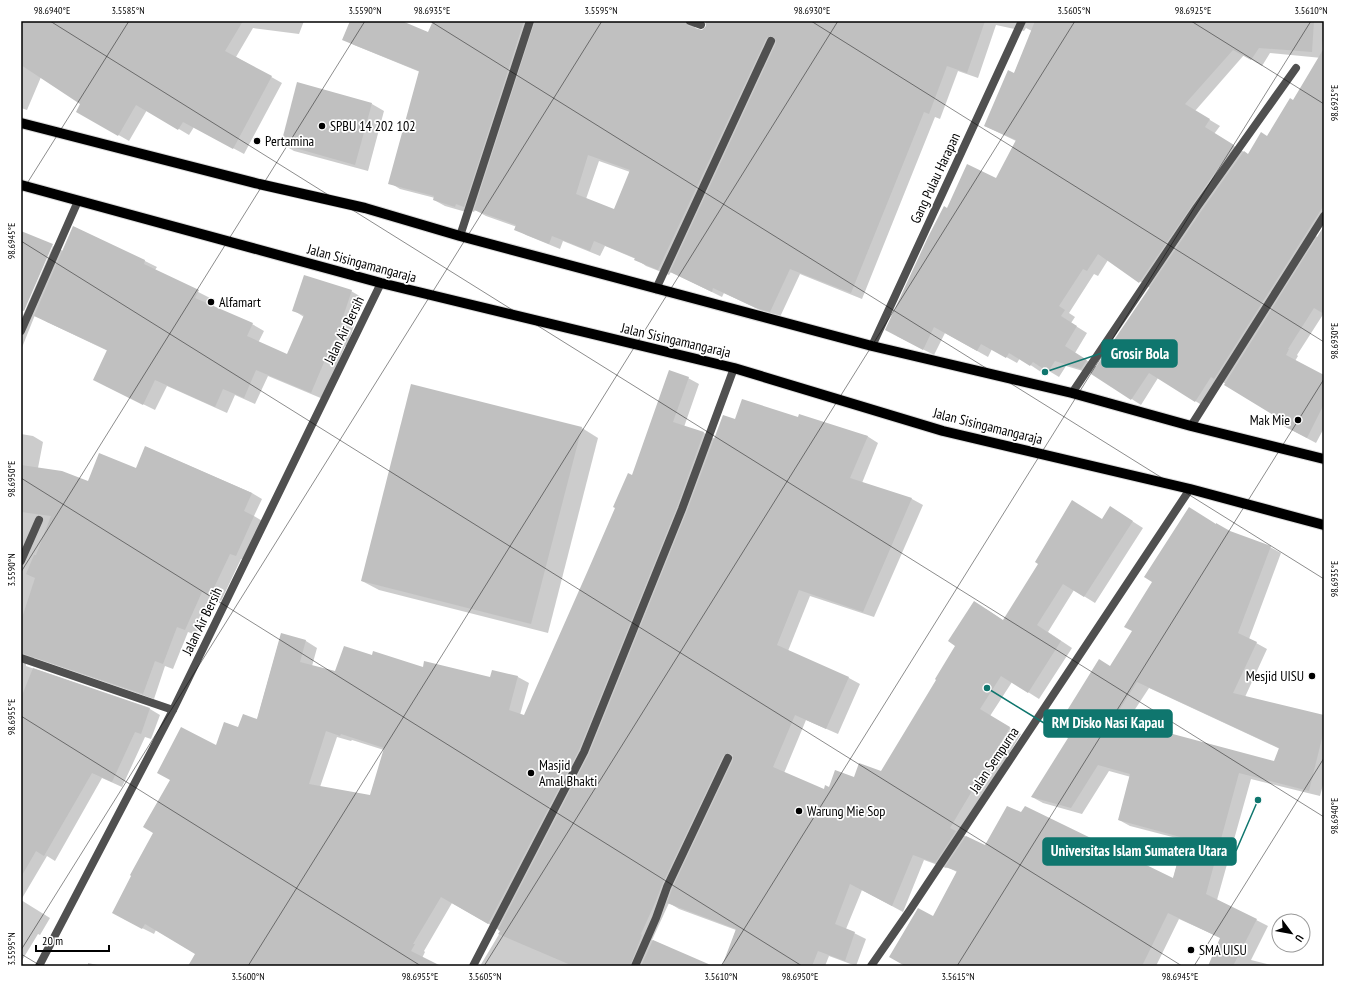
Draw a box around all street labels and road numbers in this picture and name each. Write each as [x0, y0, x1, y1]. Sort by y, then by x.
street label: Gang Pulau Harapan [906, 130, 964, 226]
street label: Jalan Sisingamangaraja [305, 240, 418, 286]
street label: Jalan Air Bersih [319, 293, 368, 368]
street label: Jalan Sisingamangaraja [618, 318, 733, 361]
street label: Jalan Sisingamangaraja [930, 403, 1045, 448]
street label: Jalan Air Bersih [177, 584, 226, 659]
street label: Jalan Sempurna [965, 724, 1023, 797]

